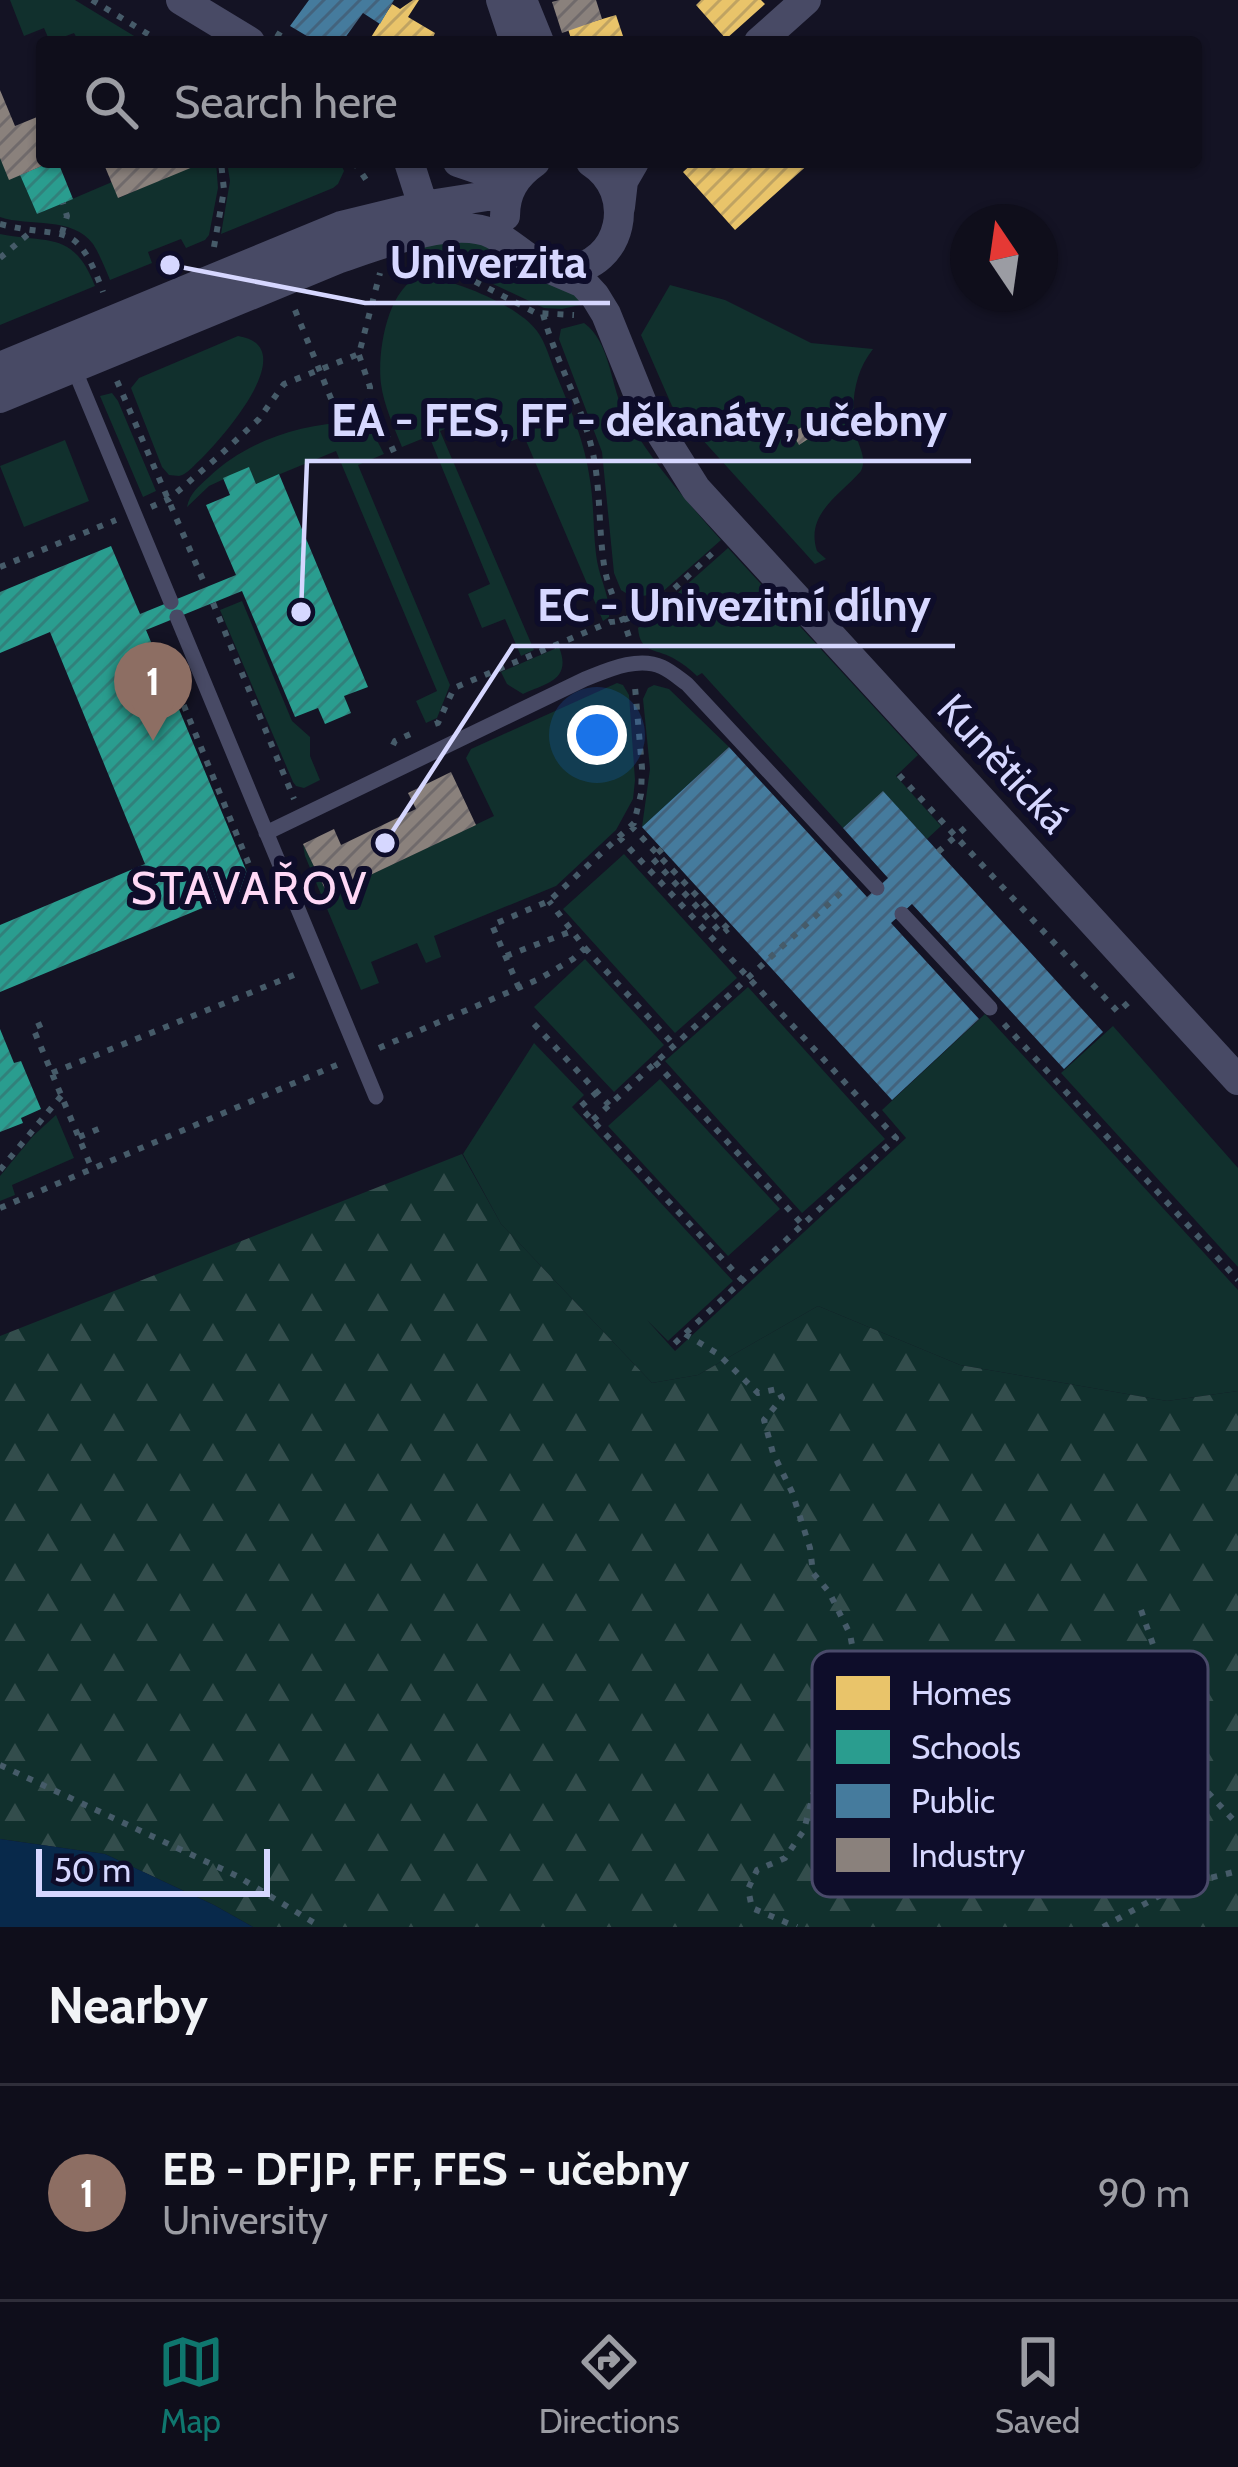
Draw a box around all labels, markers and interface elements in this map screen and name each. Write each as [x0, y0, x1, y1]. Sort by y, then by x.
search box [36, 36, 1202, 168]
icon: search [78, 69, 144, 135]
text: Search here [174, 75, 398, 129]
north arrow [950, 204, 1058, 312]
callout: Univerzita [365, 222, 610, 303]
text: Univerzita [389, 235, 587, 289]
callout: EA - FES, FF - děkanáty, učebny [307, 380, 971, 461]
text: EA - FES, FF - děkanáty, učebny [331, 393, 948, 447]
callout: EC - Univezitní dílny [513, 565, 955, 646]
text: EC - Univezitní dílny [537, 578, 932, 632]
pin: 1 [114, 642, 192, 741]
street label: Kunětická [927, 683, 1081, 843]
your location [567, 705, 627, 765]
district label: STAVAŘOV [130, 861, 370, 915]
legend [812, 1651, 1208, 1897]
text: Homes [911, 1673, 1012, 1713]
text: Schools [911, 1727, 1021, 1767]
text: Public [911, 1781, 995, 1821]
text: Industry [911, 1835, 1025, 1875]
scale bar [36, 1843, 270, 1896]
text: 50 m [54, 1850, 131, 1890]
text: Nearby [48, 1974, 208, 2036]
text: EB - DFJP, FF, FES - učebny [162, 2142, 689, 2196]
text: 1 [80, 2169, 94, 2217]
text: 90 m [1098, 2169, 1190, 2217]
text: University [162, 2196, 328, 2244]
tab: Map [158, 2329, 224, 2441]
tab: Directions [539, 2329, 680, 2441]
tab: Saved [995, 2329, 1080, 2441]

